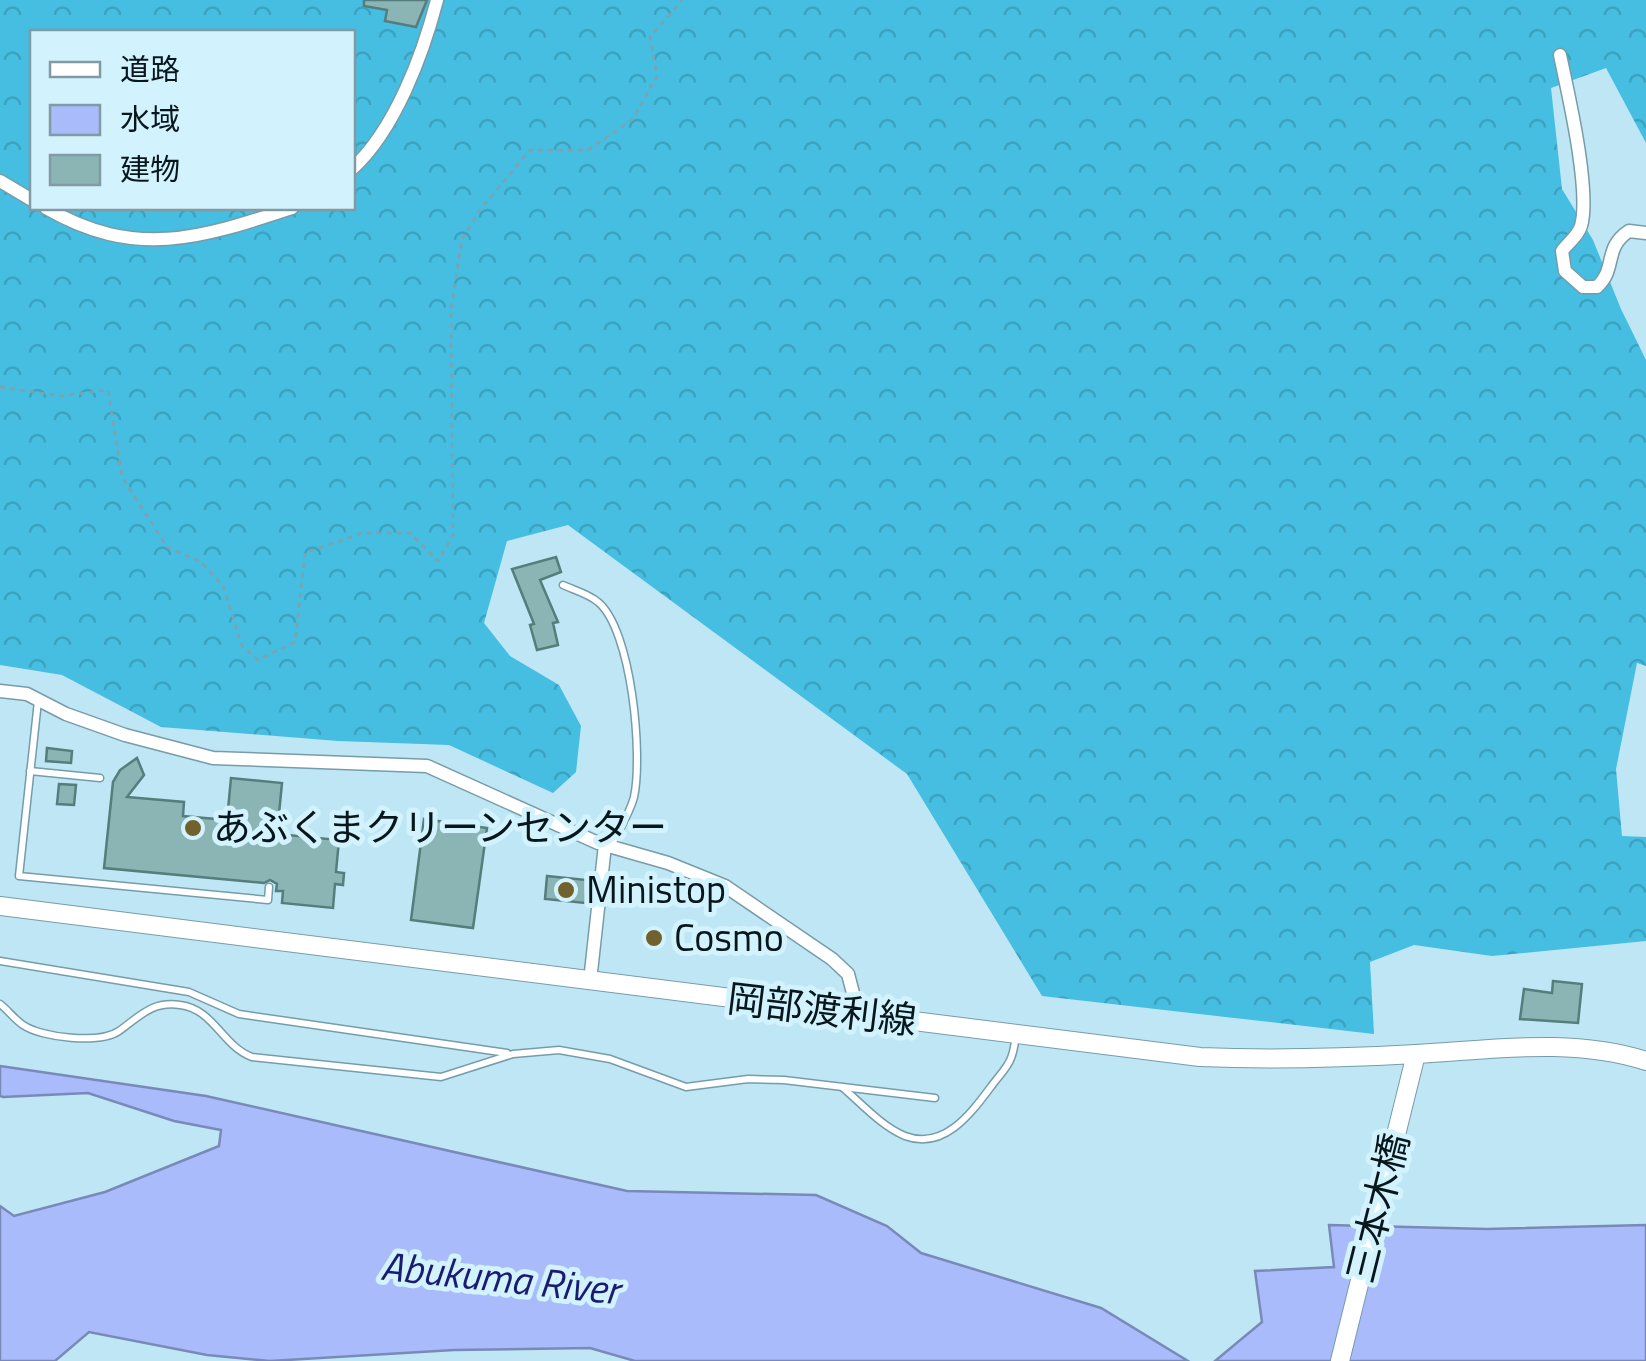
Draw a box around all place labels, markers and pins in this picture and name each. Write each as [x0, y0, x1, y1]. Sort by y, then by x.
place label: あぶくまクリーンセンター [213, 798, 667, 856]
marker: あぶくまクリーンセンター [182, 817, 204, 839]
place label: Ministop [586, 860, 726, 918]
marker: Ministop [555, 879, 577, 901]
place label: Cosmo [674, 908, 784, 966]
marker: Cosmo [643, 927, 665, 949]

